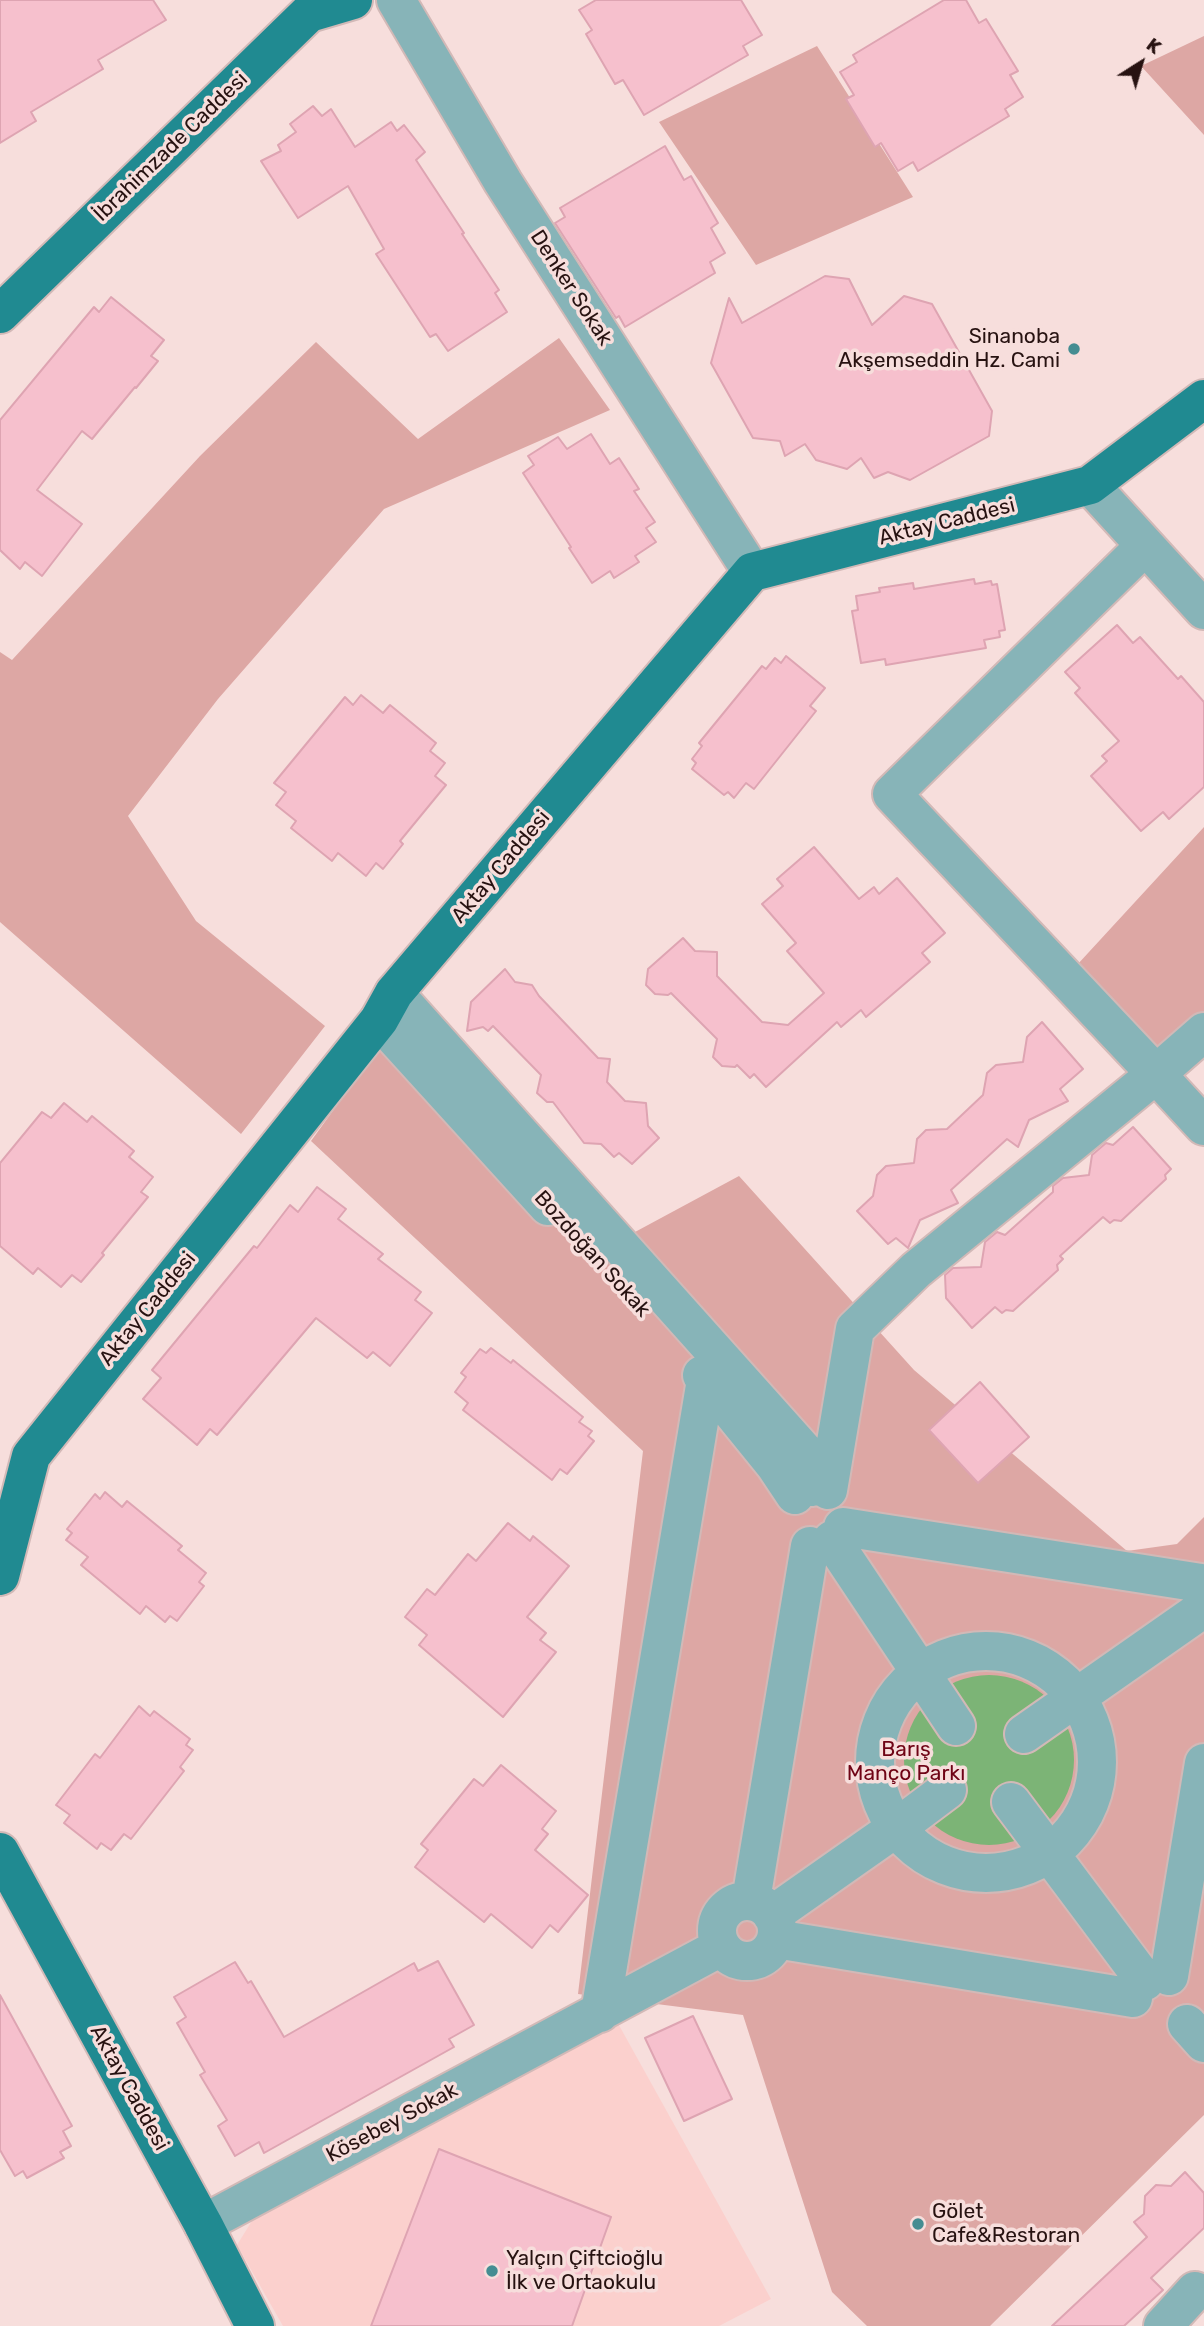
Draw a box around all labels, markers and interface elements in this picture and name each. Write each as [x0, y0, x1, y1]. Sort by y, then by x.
north arrow [1106, 28, 1176, 98]
text: K [1142, 33, 1166, 59]
street label: İbrahimzade Caddesi [89, 67, 253, 227]
street label: Denker Sokak [524, 226, 618, 350]
place label: Sinanoba Akşemseddin Hz. Cami [838, 324, 1060, 374]
marker: Sinanoba Akşemseddin Hz. Cami [1066, 341, 1082, 357]
street label: Aktay Caddesi [876, 493, 1018, 551]
street label: Aktay Caddesi [447, 806, 555, 928]
street label: Bozdoğan Sokak [529, 1186, 655, 1322]
street label: Aktay Caddesi [94, 1247, 202, 1371]
park label: Barış Manço Parkı [847, 1737, 965, 1787]
street label: Aktay Caddesi [84, 2021, 174, 2155]
street label: Kösebey Sokak [322, 2078, 462, 2168]
place label: Gölet Cafe&Restoran [932, 2199, 1080, 2249]
marker: Gölet Cafe&Restoran [910, 2216, 926, 2232]
place label: Yalçın Çiftcioğlu İlk ve Ortaokulu [506, 2246, 663, 2296]
marker: Yalçın Çiftcioğlu İlk ve Ortaokulu [484, 2263, 500, 2279]

